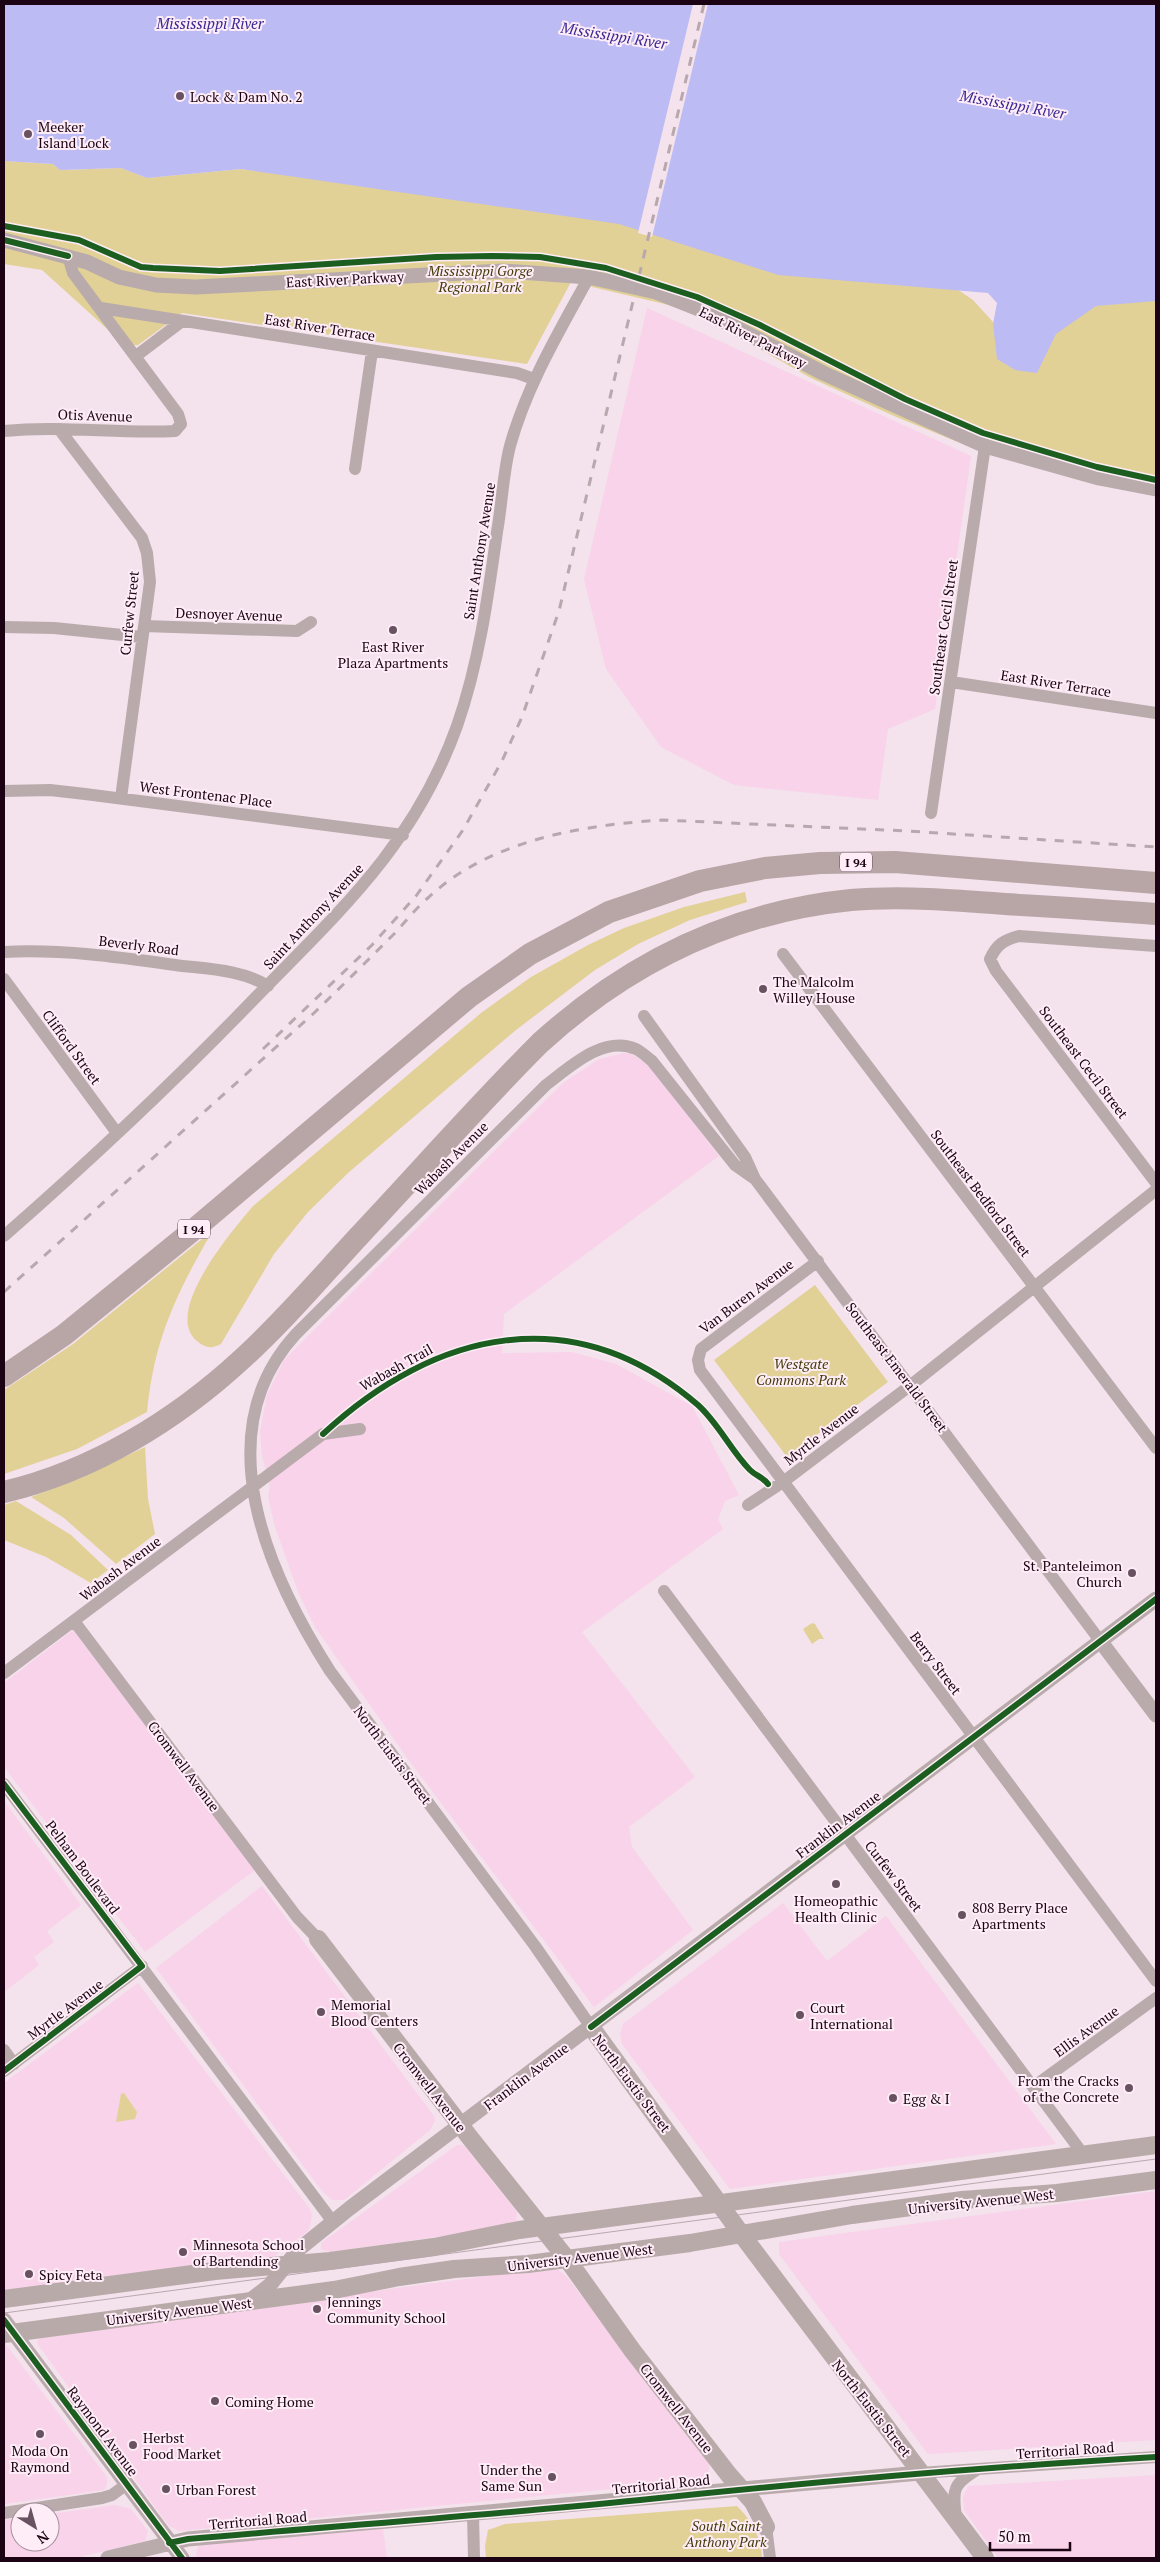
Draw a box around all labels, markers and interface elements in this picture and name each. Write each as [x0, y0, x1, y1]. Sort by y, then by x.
water label: Mississippi River [155, 13, 265, 33]
water label: Mississippi River [559, 17, 670, 53]
water label: Mississippi River [958, 85, 1069, 123]
place label: Lock & Dam No. 2 [190, 87, 303, 106]
marker: Lock & Dam No. 2 [174, 90, 186, 102]
place label: Meeker Island Lock [38, 117, 110, 152]
marker: Meeker Island Lock [22, 128, 34, 140]
park label: Mississippi Gorge Regional Park [427, 261, 533, 296]
street label: East River Parkway [286, 266, 405, 292]
street label: East River Parkway [696, 302, 811, 373]
street label: East River Terrace [263, 309, 377, 345]
street label: Otis Avenue [57, 404, 133, 426]
street label: Saint Anthony Avenue [459, 481, 499, 621]
street label: Southeast Cecil Street [924, 557, 962, 696]
street label: Curfew Street [115, 569, 143, 656]
street label: Desnoyer Avenue [175, 603, 283, 625]
marker: East River Plaza Apartments [387, 624, 399, 636]
place label: East River Plaza Apartments [338, 637, 448, 672]
street label: East River Terrace [999, 665, 1113, 701]
street label: West Frontenac Place [139, 776, 273, 812]
road number: I 94 [840, 852, 872, 872]
street label: Saint Anthony Avenue [259, 859, 367, 973]
street label: Beverly Road [98, 931, 180, 959]
place label: The Malcolm Willey House [773, 972, 855, 1007]
marker: The Malcolm Willey House [757, 983, 769, 995]
street label: Southeast Cecil Street [1035, 1002, 1133, 1123]
street label: Clifford Street [38, 1006, 106, 1089]
street label: Wabash Avenue [410, 1117, 492, 1199]
street label: Southeast Bedford Street [927, 1125, 1036, 1261]
road number: I 94 [178, 1220, 210, 1238]
street label: Van Buren Avenue [695, 1254, 797, 1338]
street label: Southeast Emerald Street [842, 1298, 953, 1436]
street label: Wabash Trail [356, 1339, 436, 1395]
park label: Westgate Commons Park [756, 1354, 846, 1389]
street label: Myrtle Avenue [780, 1399, 862, 1469]
street label: Wabash Avenue [75, 1531, 165, 1605]
place label: St. Panteleimon Church [1023, 1556, 1123, 1591]
marker: St. Panteleimon Church [1126, 1567, 1138, 1579]
street label: Berry Street [906, 1628, 966, 1699]
street label: North Eustis Street [350, 1702, 437, 1809]
street label: Cromwell Avenue [144, 1717, 224, 1815]
street label: Franklin Avenue [792, 1786, 884, 1862]
street label: Pelham Boulevard [42, 1816, 125, 1918]
street label: Curfew Street [861, 1836, 928, 1916]
marker: Homeopathic Health Clinic [830, 1878, 842, 1890]
place label: Homeopathic Health Clinic [794, 1891, 878, 1926]
place label: 808 Berry Place Apartments [972, 1898, 1068, 1933]
marker: 808 Berry Place Apartments [956, 1909, 968, 1921]
street label: Myrtle Avenue [23, 1974, 107, 2044]
place label: Memorial Blood Centers [331, 1995, 418, 2030]
place label: Court International [810, 1998, 893, 2033]
street label: Ellis Avenue [1050, 2001, 1122, 2061]
marker: Memorial Blood Centers [315, 2006, 327, 2018]
marker: Court International [794, 2009, 806, 2021]
street label: North Eustis Street [589, 2030, 676, 2137]
street label: Cromwell Avenue [389, 2038, 471, 2136]
street label: Franklin Avenue [480, 2038, 572, 2114]
place label: From the Cracks of the Concrete [1018, 2071, 1119, 2106]
marker: From the Cracks of the Concrete [1123, 2082, 1135, 2094]
place label: Egg & I [903, 2089, 950, 2108]
marker: Egg & I [887, 2092, 899, 2104]
street label: University Avenue West [907, 2184, 1056, 2218]
place label: Minnesota School of Bartending [193, 2235, 304, 2270]
street label: University Avenue West [506, 2239, 655, 2275]
marker: Minnesota School of Bartending [177, 2246, 189, 2258]
place label: Spicy Feta [39, 2265, 103, 2284]
marker: Spicy Feta [23, 2268, 35, 2280]
place label: Jennings Community School [327, 2292, 446, 2327]
street label: University Avenue West [105, 2293, 254, 2329]
marker: Jennings Community School [311, 2303, 323, 2315]
street label: North Eustis Street [828, 2355, 917, 2461]
street label: Cromwell Avenue [636, 2359, 718, 2457]
street label: Raymond Avenue [63, 2382, 143, 2480]
place label: Coming Home [225, 2392, 314, 2411]
marker: Coming Home [209, 2395, 221, 2407]
marker: Moda On Raymond [34, 2428, 46, 2440]
place label: Herbst Food Market [143, 2428, 222, 2463]
street label: Territorial Road [1015, 2437, 1115, 2463]
marker: Herbst Food Market [127, 2439, 139, 2451]
place label: Moda On Raymond [11, 2441, 70, 2476]
place label: Under the Same Sun [480, 2460, 543, 2495]
street label: Territorial Road [611, 2469, 711, 2499]
marker: Under the Same Sun [546, 2471, 558, 2483]
place label: Urban Forest [176, 2480, 257, 2499]
marker: Urban Forest [160, 2483, 172, 2495]
north arrow [10, 2502, 60, 2552]
street label: Territorial Road [208, 2506, 308, 2534]
park label: South Saint Anthony Park [684, 2516, 767, 2551]
scale bar [990, 2520, 1070, 2552]
text: 50 m [998, 2526, 1031, 2546]
text: N [33, 2527, 53, 2549]

